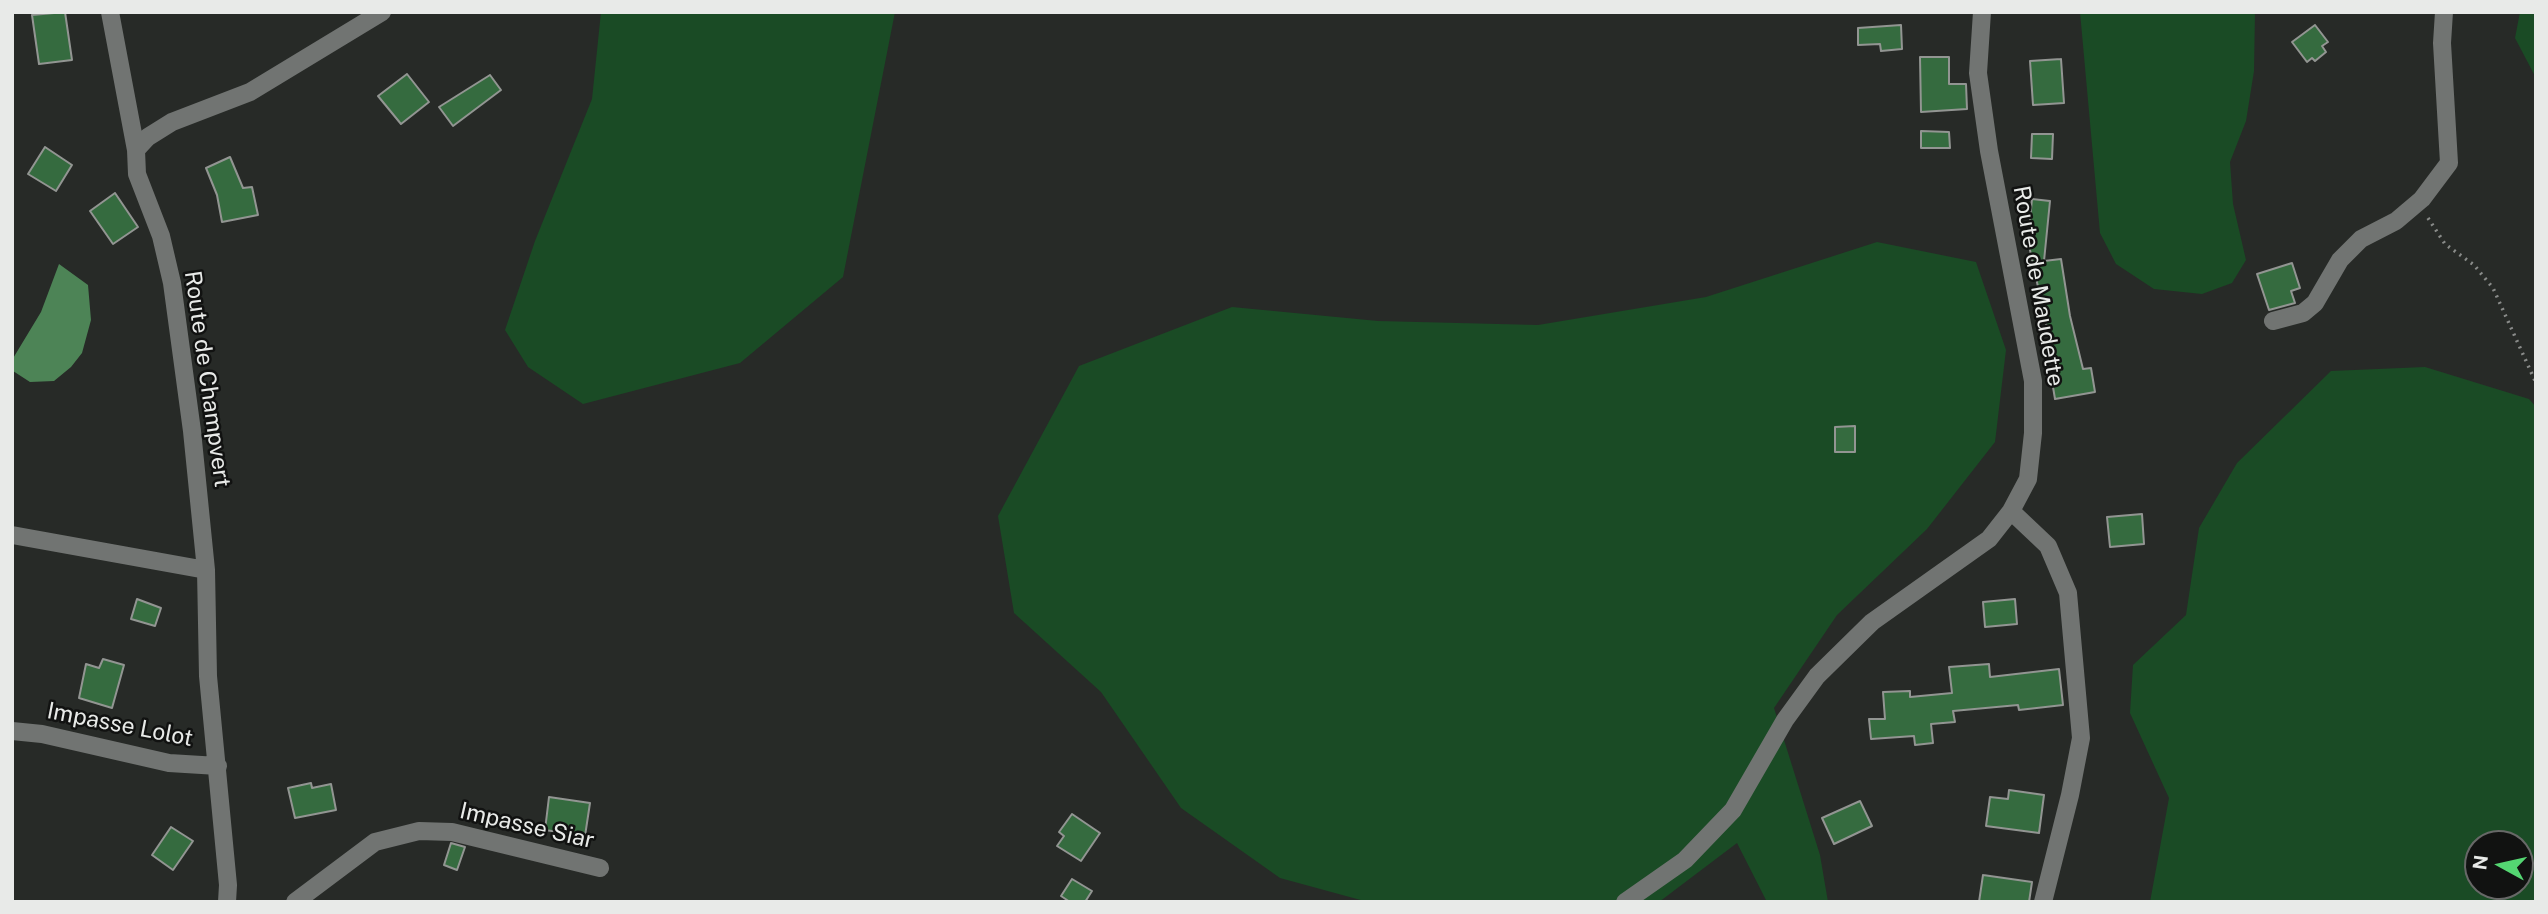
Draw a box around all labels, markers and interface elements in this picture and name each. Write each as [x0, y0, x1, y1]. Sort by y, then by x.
street label: Route de Maudette [2007, 184, 2069, 388]
street label: Route de Champvert [178, 269, 236, 489]
street label: Impasse Lolot [45, 697, 195, 753]
street label: Impasse Siar [457, 797, 597, 855]
north arrow [2464, 830, 2534, 900]
text: N [2468, 853, 2492, 871]

